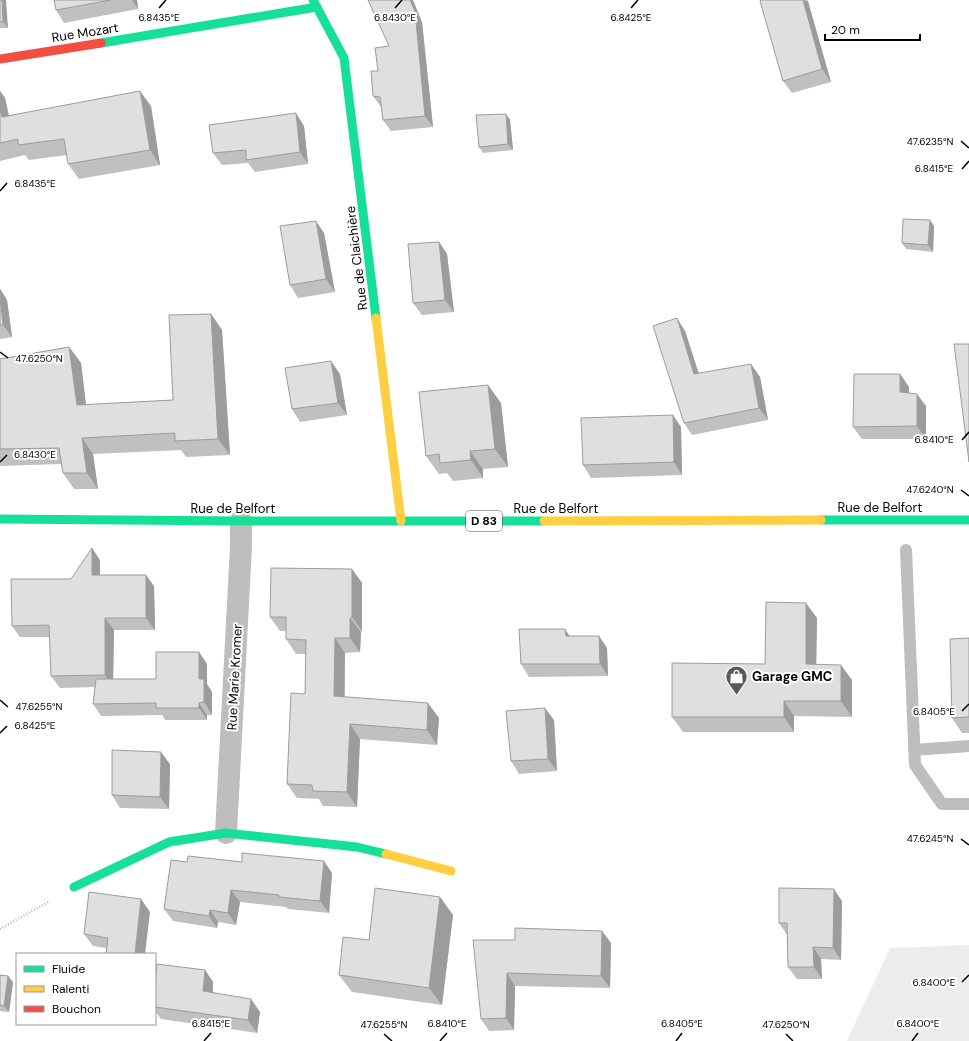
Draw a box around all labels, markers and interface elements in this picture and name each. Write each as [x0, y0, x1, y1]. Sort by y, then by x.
text: 6.8435°E [138, 11, 180, 24]
text: 6.8430°E [374, 11, 416, 24]
text: 6.8425°E [611, 11, 652, 24]
scale bar [825, 16, 920, 42]
street label: Rue Mozart [50, 19, 120, 46]
text: 20 m [831, 22, 860, 38]
text: 47.6235°N [907, 135, 953, 148]
text: 6.8415°E [915, 162, 954, 175]
text: 6.8435°E [14, 177, 56, 190]
street label: Rue de Claichière [342, 205, 371, 311]
text: 47.6250°N [15, 352, 63, 365]
text: 6.8410°E [914, 433, 954, 446]
text: 6.8430°E [14, 448, 56, 461]
text: 47.6240°N [906, 483, 954, 496]
street label: Rue de Belfort [838, 499, 922, 516]
street label: Rue de Belfort [191, 500, 275, 517]
street label: Rue de Belfort [514, 500, 598, 517]
road number: D 83 [466, 511, 502, 531]
street label: Rue Marie Kromer [223, 623, 246, 731]
shop icon: Garage GMC [723, 663, 749, 696]
place label: Garage GMC [752, 668, 832, 685]
text: 47.6255°N [16, 700, 62, 713]
text: 6.8405°E [913, 705, 955, 718]
text: 6.8425°E [15, 719, 56, 732]
text: 47.6245°N [907, 832, 953, 845]
legend [16, 953, 156, 1025]
text: Fluide [52, 961, 85, 977]
text: 6.8400°E [913, 976, 956, 989]
text: Ralenti [52, 981, 90, 997]
text: Bouchon [52, 1001, 101, 1017]
text: 6.8415°E [192, 1017, 231, 1030]
text: 6.8410°E [427, 1017, 467, 1030]
text: 6.8405°E [661, 1017, 703, 1030]
text: 6.8400°E [897, 1017, 940, 1030]
text: 47.6255°N [361, 1018, 407, 1031]
text: 47.6250°N [762, 1018, 810, 1031]

